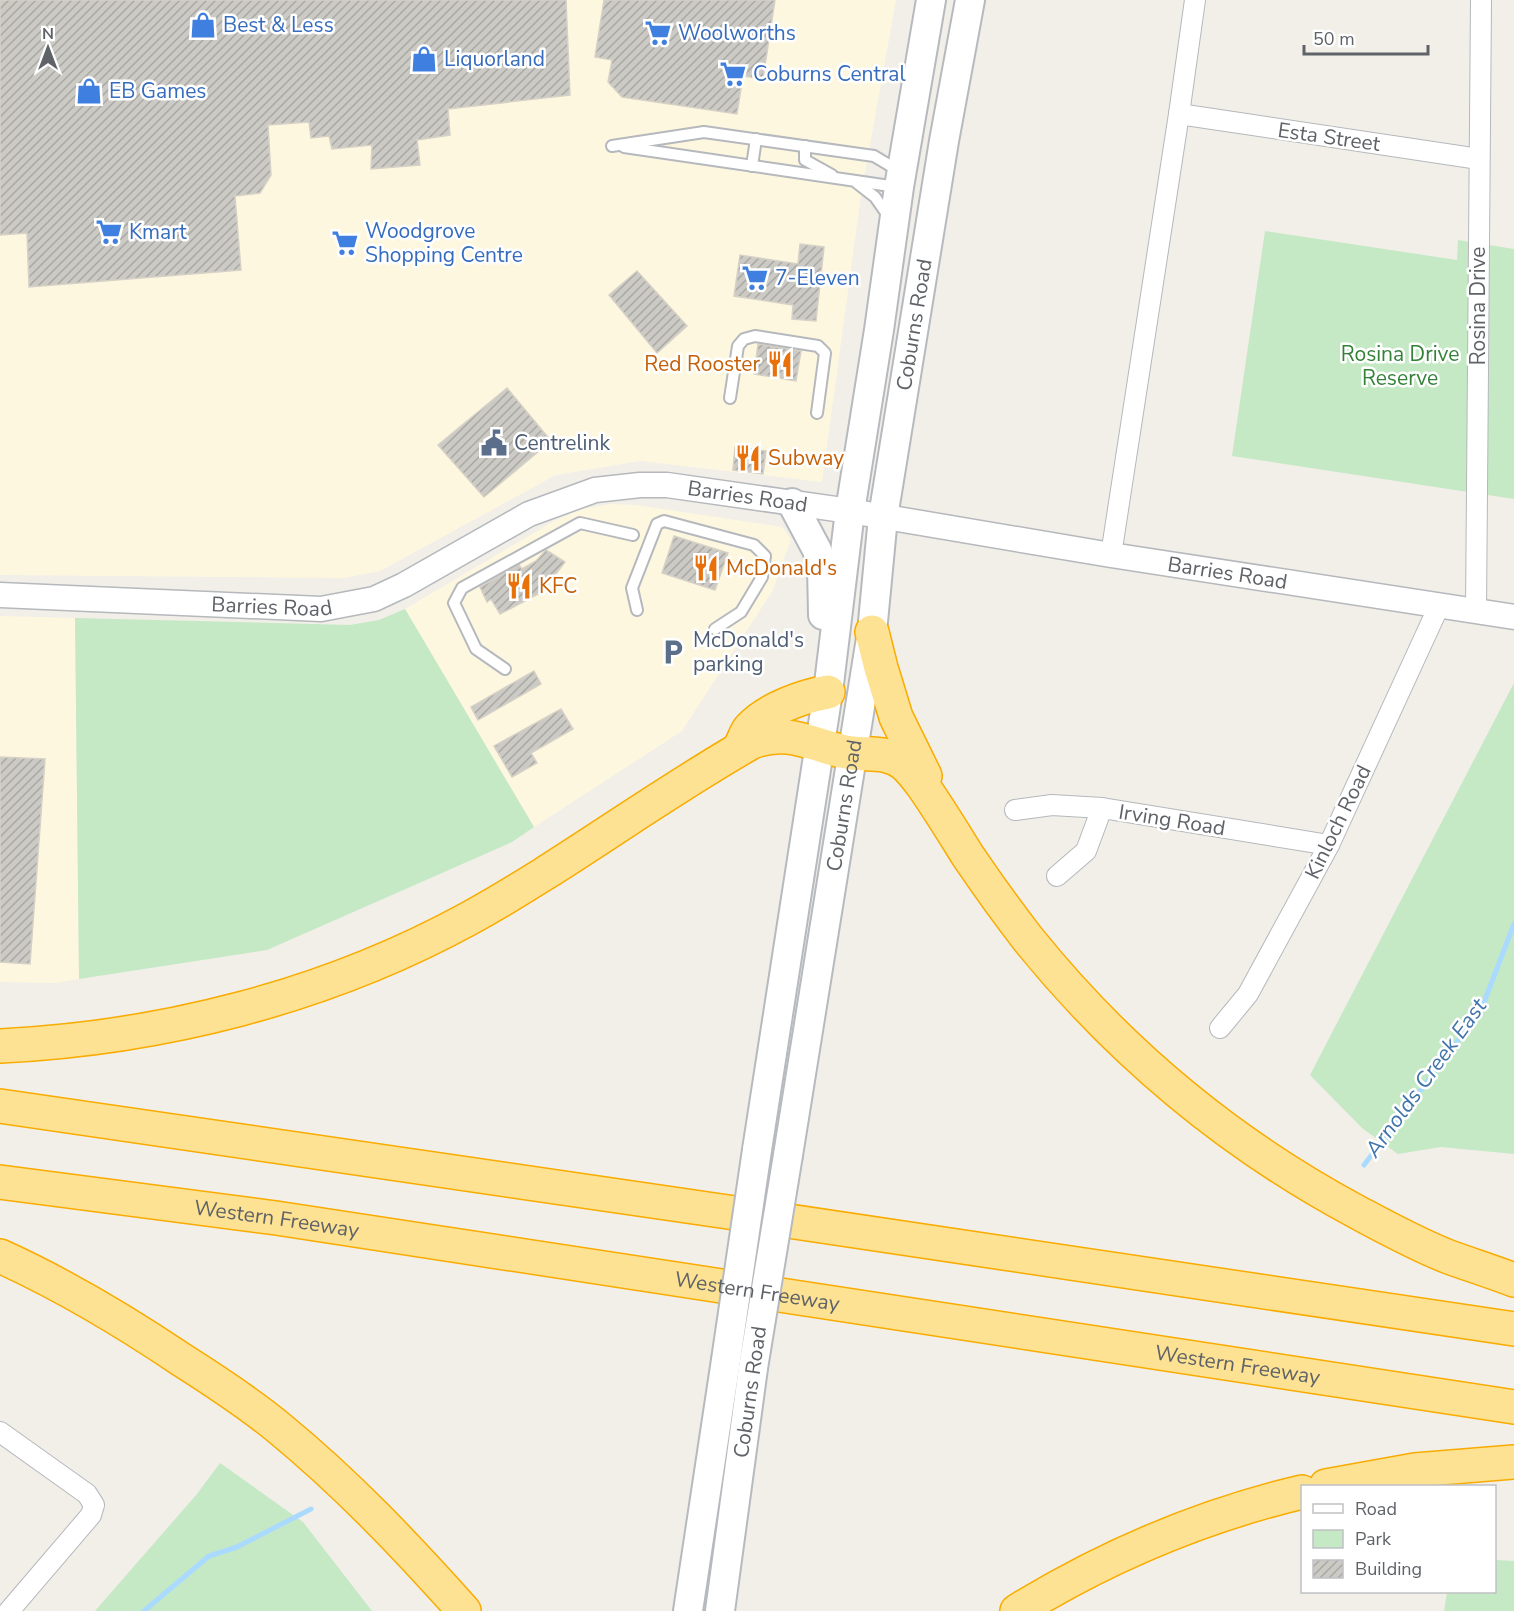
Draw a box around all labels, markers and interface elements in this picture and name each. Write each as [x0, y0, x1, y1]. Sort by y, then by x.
shop icon: Best & Less [188, 10, 218, 40]
place label: Best & Less [223, 11, 334, 39]
north arrow [18, 18, 78, 78]
supermarket icon: Woolworths [643, 18, 673, 48]
scale bar [1304, 18, 1428, 56]
place label: Woolworths [678, 19, 796, 47]
text: N [42, 23, 54, 45]
text: 50 m [1313, 27, 1355, 51]
shop icon: Liquorland [409, 44, 439, 74]
place label: Liquorland [444, 45, 545, 73]
supermarket icon: Coburns Central [718, 59, 748, 89]
place label: Coburns Central [753, 60, 906, 88]
shop icon: EB Games [74, 76, 104, 106]
place label: EB Games [109, 77, 206, 105]
street label: Esta Street [1276, 116, 1383, 158]
supermarket icon: Kmart [94, 217, 124, 247]
place label: Woodgrove Shopping Centre [365, 217, 523, 269]
place label: Kmart [129, 218, 187, 246]
supermarket icon: Woodgrove Shopping Centre [330, 228, 360, 258]
street label: Rosina Drive [1464, 247, 1492, 365]
street label: Coburns Road [890, 257, 939, 393]
supermarket icon: 7-Eleven [740, 263, 770, 293]
place label: 7-Eleven [775, 264, 860, 292]
park label: Rosina Drive Reserve [1341, 340, 1459, 392]
restaurant icon: Red Rooster [765, 349, 795, 379]
place label: Red Rooster [644, 350, 760, 378]
public building icon: Centrelink [479, 428, 509, 458]
place label: Centrelink [514, 429, 610, 457]
restaurant icon: Subway [733, 443, 763, 473]
place label: Subway [768, 444, 844, 472]
street label: Barries Road [686, 474, 809, 519]
street label: Barries Road [1166, 550, 1289, 596]
restaurant icon: McDonald's [691, 553, 721, 583]
place label: McDonald's [726, 554, 837, 582]
restaurant icon: KFC [504, 571, 534, 601]
place label: KFC [539, 572, 577, 600]
street label: Barries Road [211, 590, 335, 623]
place label: McDonald's parking [693, 626, 804, 678]
parking icon: McDonald's parking [658, 637, 688, 667]
street label: Coburns Road [820, 738, 869, 873]
street label: Kinloch Road [1298, 760, 1378, 884]
street label: Irving Road [1117, 798, 1227, 842]
water label: Arnolds Creek East [1358, 992, 1495, 1164]
street label: Western Freeway [192, 1193, 361, 1245]
street label: Western Freeway [673, 1265, 842, 1318]
street label: Coburns Road [727, 1324, 773, 1460]
street label: Western Freeway [1153, 1338, 1322, 1391]
legend [1301, 1485, 1496, 1593]
text: Road [1355, 1497, 1397, 1521]
text: Park [1355, 1527, 1392, 1551]
text: Building [1355, 1557, 1422, 1581]

